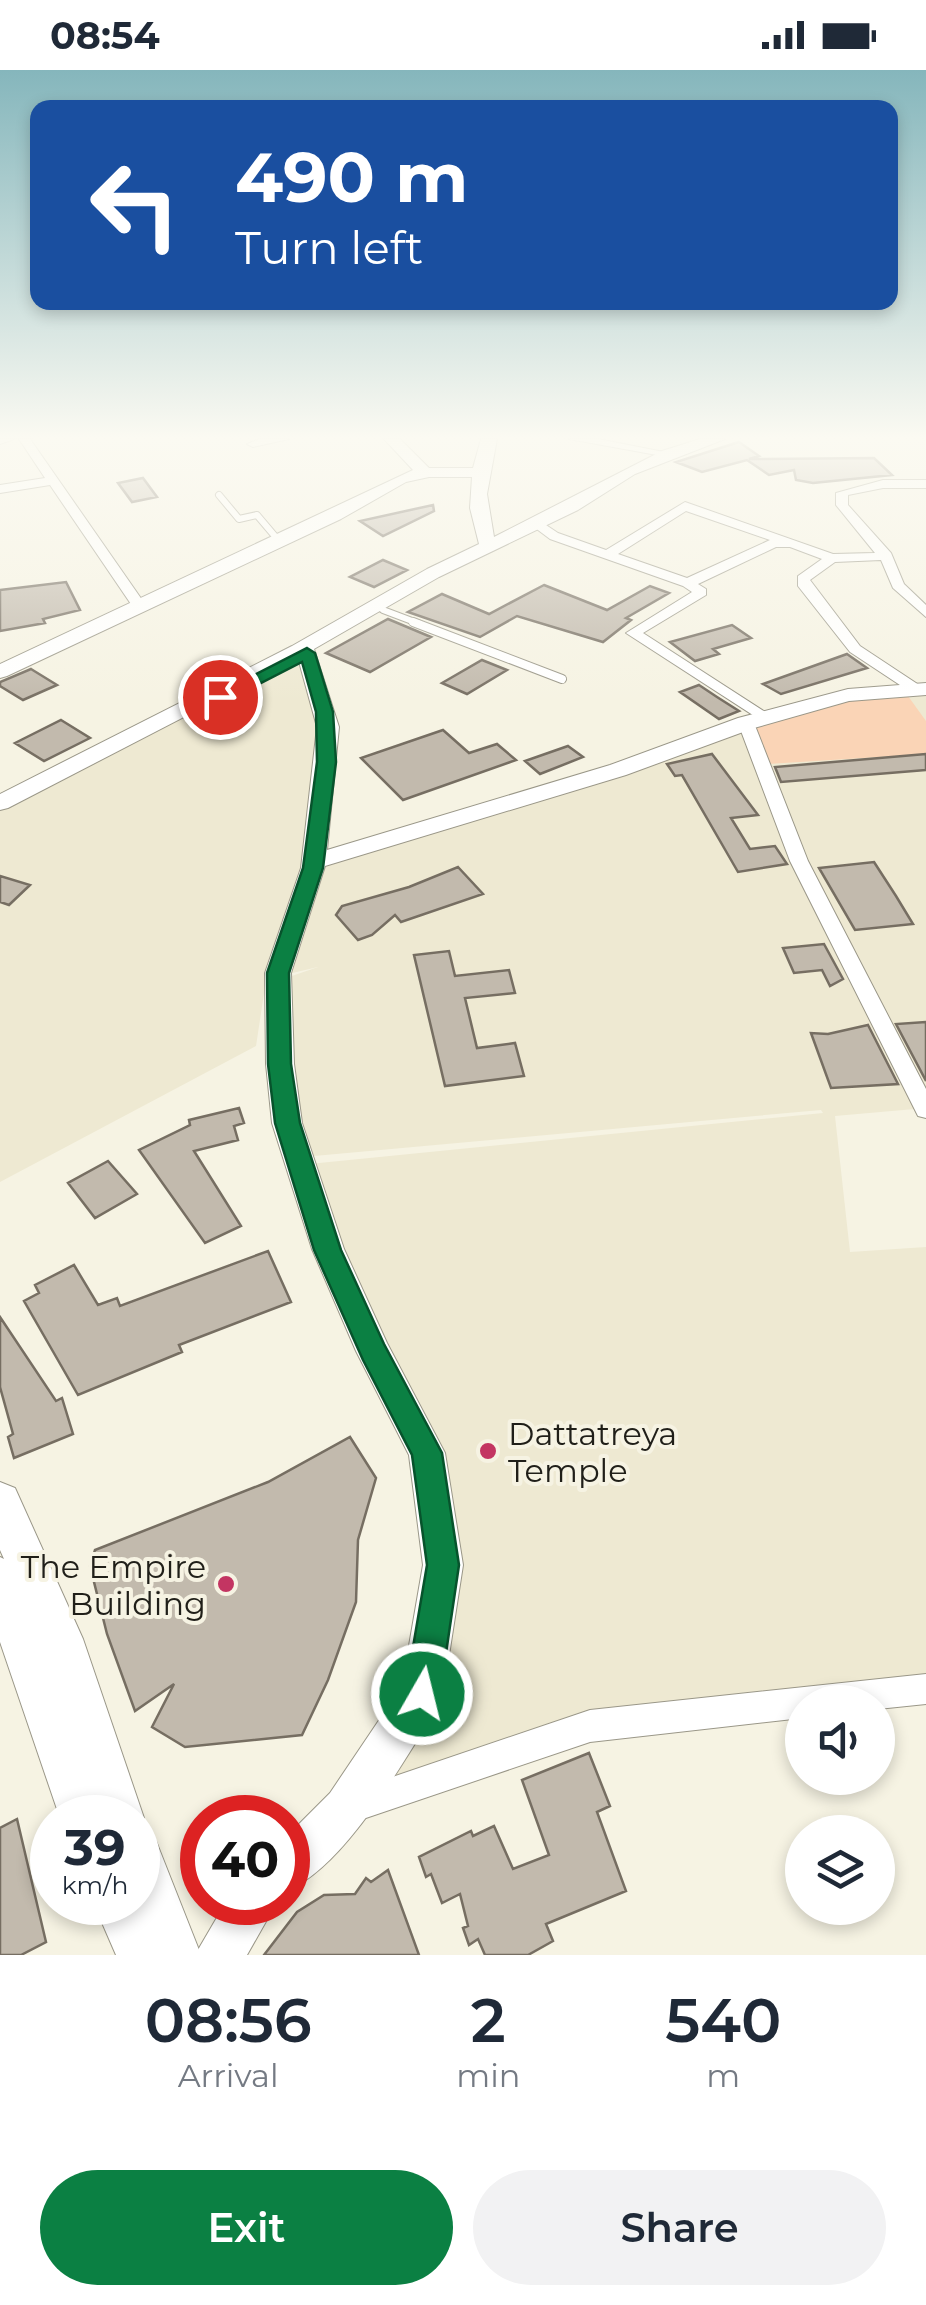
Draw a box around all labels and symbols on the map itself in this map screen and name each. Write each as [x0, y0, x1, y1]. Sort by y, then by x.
pin [178, 655, 263, 740]
place label: Dattatreya Temple [508, 1414, 677, 1490]
marker: Dattatreya Temple [477, 1440, 499, 1462]
place label: The Empire Building [21, 1547, 206, 1623]
marker: The Empire Building [215, 1573, 237, 1595]
position arrow [370, 1642, 474, 1746]
speed limit sign: 40 [180, 1795, 310, 1925]

